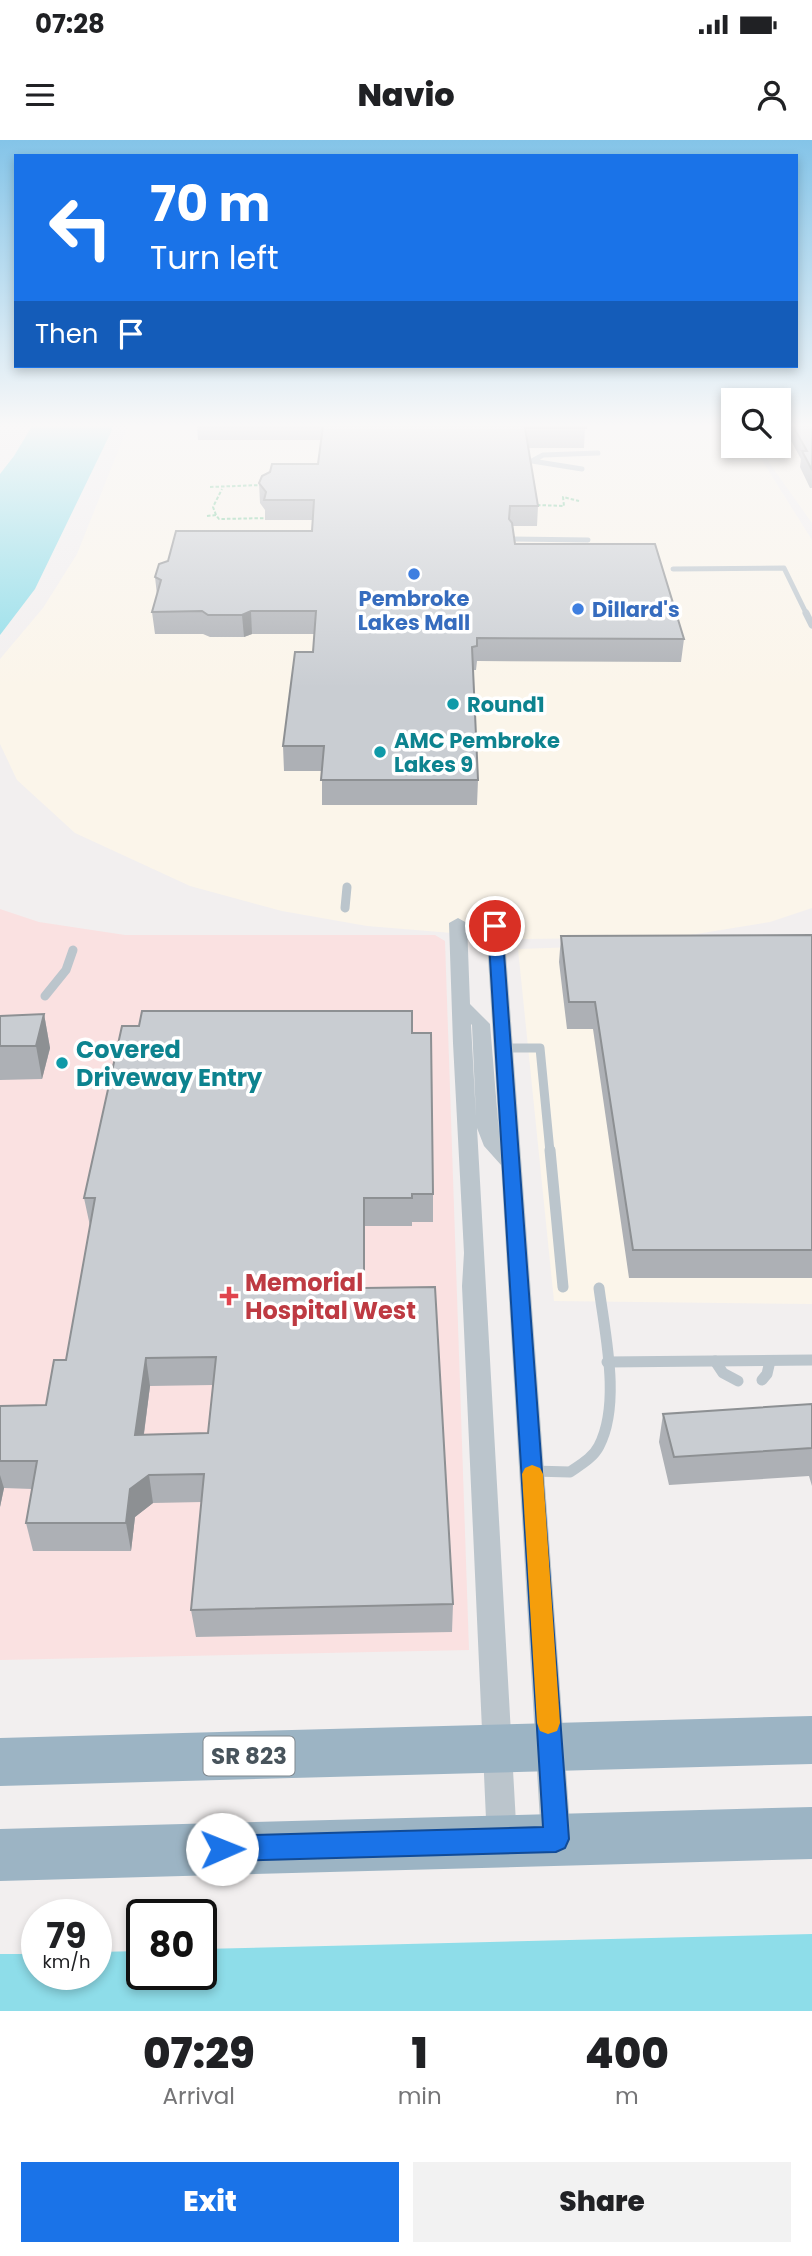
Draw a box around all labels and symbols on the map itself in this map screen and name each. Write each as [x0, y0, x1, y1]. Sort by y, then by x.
marker: Pembroke Lakes Mall [406, 566, 422, 582]
place label: Pembroke Lakes Mall [358, 584, 470, 637]
place label: Dillard's [592, 595, 680, 624]
marker: Dillard's [570, 601, 586, 617]
place label: Round1 [467, 690, 545, 719]
marker: Round1 [445, 696, 461, 712]
place label: AMC Pembroke Lakes 9 [394, 726, 560, 779]
marker: AMC Pembroke Lakes 9 [372, 744, 388, 760]
pin [465, 896, 525, 956]
place label: Covered Driveway Entry [76, 1033, 263, 1094]
marker: Covered Driveway Entry [54, 1055, 70, 1071]
place label: Memorial Hospital West [245, 1266, 416, 1327]
marker: Memorial Hospital West [219, 1286, 239, 1306]
road number: SR 823 [204, 1736, 294, 1776]
position arrow [185, 1812, 259, 1886]
speed limit sign: 80 [126, 1899, 217, 1990]

